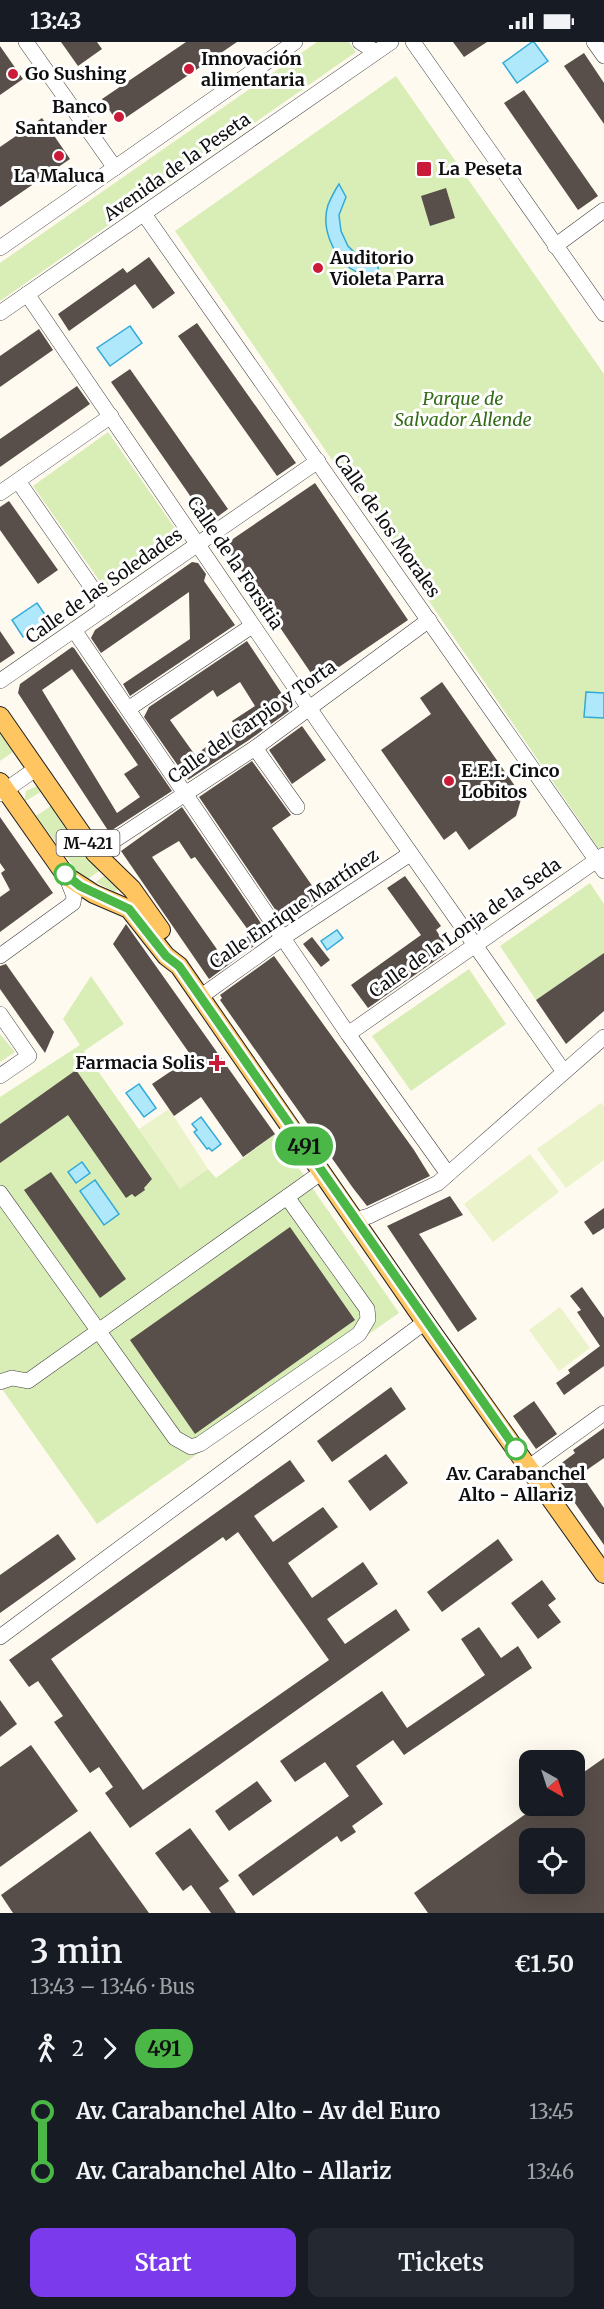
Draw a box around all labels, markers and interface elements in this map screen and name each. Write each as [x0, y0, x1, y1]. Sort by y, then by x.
text: 13:43 [30, 7, 82, 35]
place label: Innovación alimentaria [201, 47, 305, 91]
place label: Go Sushing [25, 62, 126, 85]
marker: Innovación alimentaria [182, 62, 196, 76]
marker: Go Sushing [6, 67, 20, 81]
place label: Banco Santander [15, 95, 107, 139]
street label: Avenida de la Peseta [98, 107, 255, 226]
marker: Banco Santander [112, 110, 126, 124]
marker: La Maluca [52, 149, 66, 163]
place label: La Peseta [438, 157, 522, 180]
marker: La Peseta [415, 160, 433, 178]
place label: La Maluca [13, 164, 105, 187]
place label: Auditorio Violeta Parra [329, 246, 444, 290]
marker: Auditorio Violeta Parra [311, 261, 325, 275]
park label: Parque de Salvador Allende [394, 387, 532, 431]
street label: Calle de los Morales [329, 450, 446, 602]
street label: Calle de la Forsitia [182, 492, 289, 634]
street label: Calle de las Soledades [21, 523, 187, 648]
street label: Calle del Carpio y Torta [163, 655, 340, 788]
place label: E.E.I. Cinco Lobitos [461, 759, 560, 803]
marker: E.E.I. Cinco Lobitos [442, 774, 456, 788]
road number: M-421 [56, 830, 119, 856]
street label: Calle Enrique Martínez [205, 843, 383, 974]
street label: Calle de la Lonja de la Seda [364, 852, 565, 1003]
unlabelled marker [54, 863, 76, 885]
place label: Farmacia Solis [75, 1051, 205, 1074]
marker: Farmacia Solis [210, 1056, 224, 1070]
line badge: 491 [270, 1126, 338, 1166]
text: 491 [287, 1133, 321, 1160]
marker: Av. Carabanchel Alto - Allariz [505, 1438, 527, 1460]
place label: Av. Carabanchel Alto - Allariz [445, 1462, 586, 1506]
north arrow [519, 1750, 585, 1816]
map controls [519, 1750, 585, 1894]
button: locate [519, 1828, 585, 1894]
text: 3 min [30, 1931, 123, 1972]
text: €1.50 [514, 1950, 574, 1978]
text: 13:43 – 13:46 · Bus [30, 1974, 195, 1999]
icon: walk [30, 2032, 63, 2065]
icon: forward [93, 2032, 126, 2065]
text: 491 [147, 2035, 181, 2062]
text: 2 [72, 2036, 84, 2061]
text: Av. Carabanchel Alto - Av del Euro [76, 2097, 440, 2125]
text: 13:45 [529, 2099, 574, 2124]
text: Av. Carabanchel Alto - Allariz [76, 2157, 391, 2185]
text: 13:46 [527, 2159, 574, 2184]
button: Start [30, 2228, 296, 2297]
button: Tickets [308, 2228, 574, 2297]

